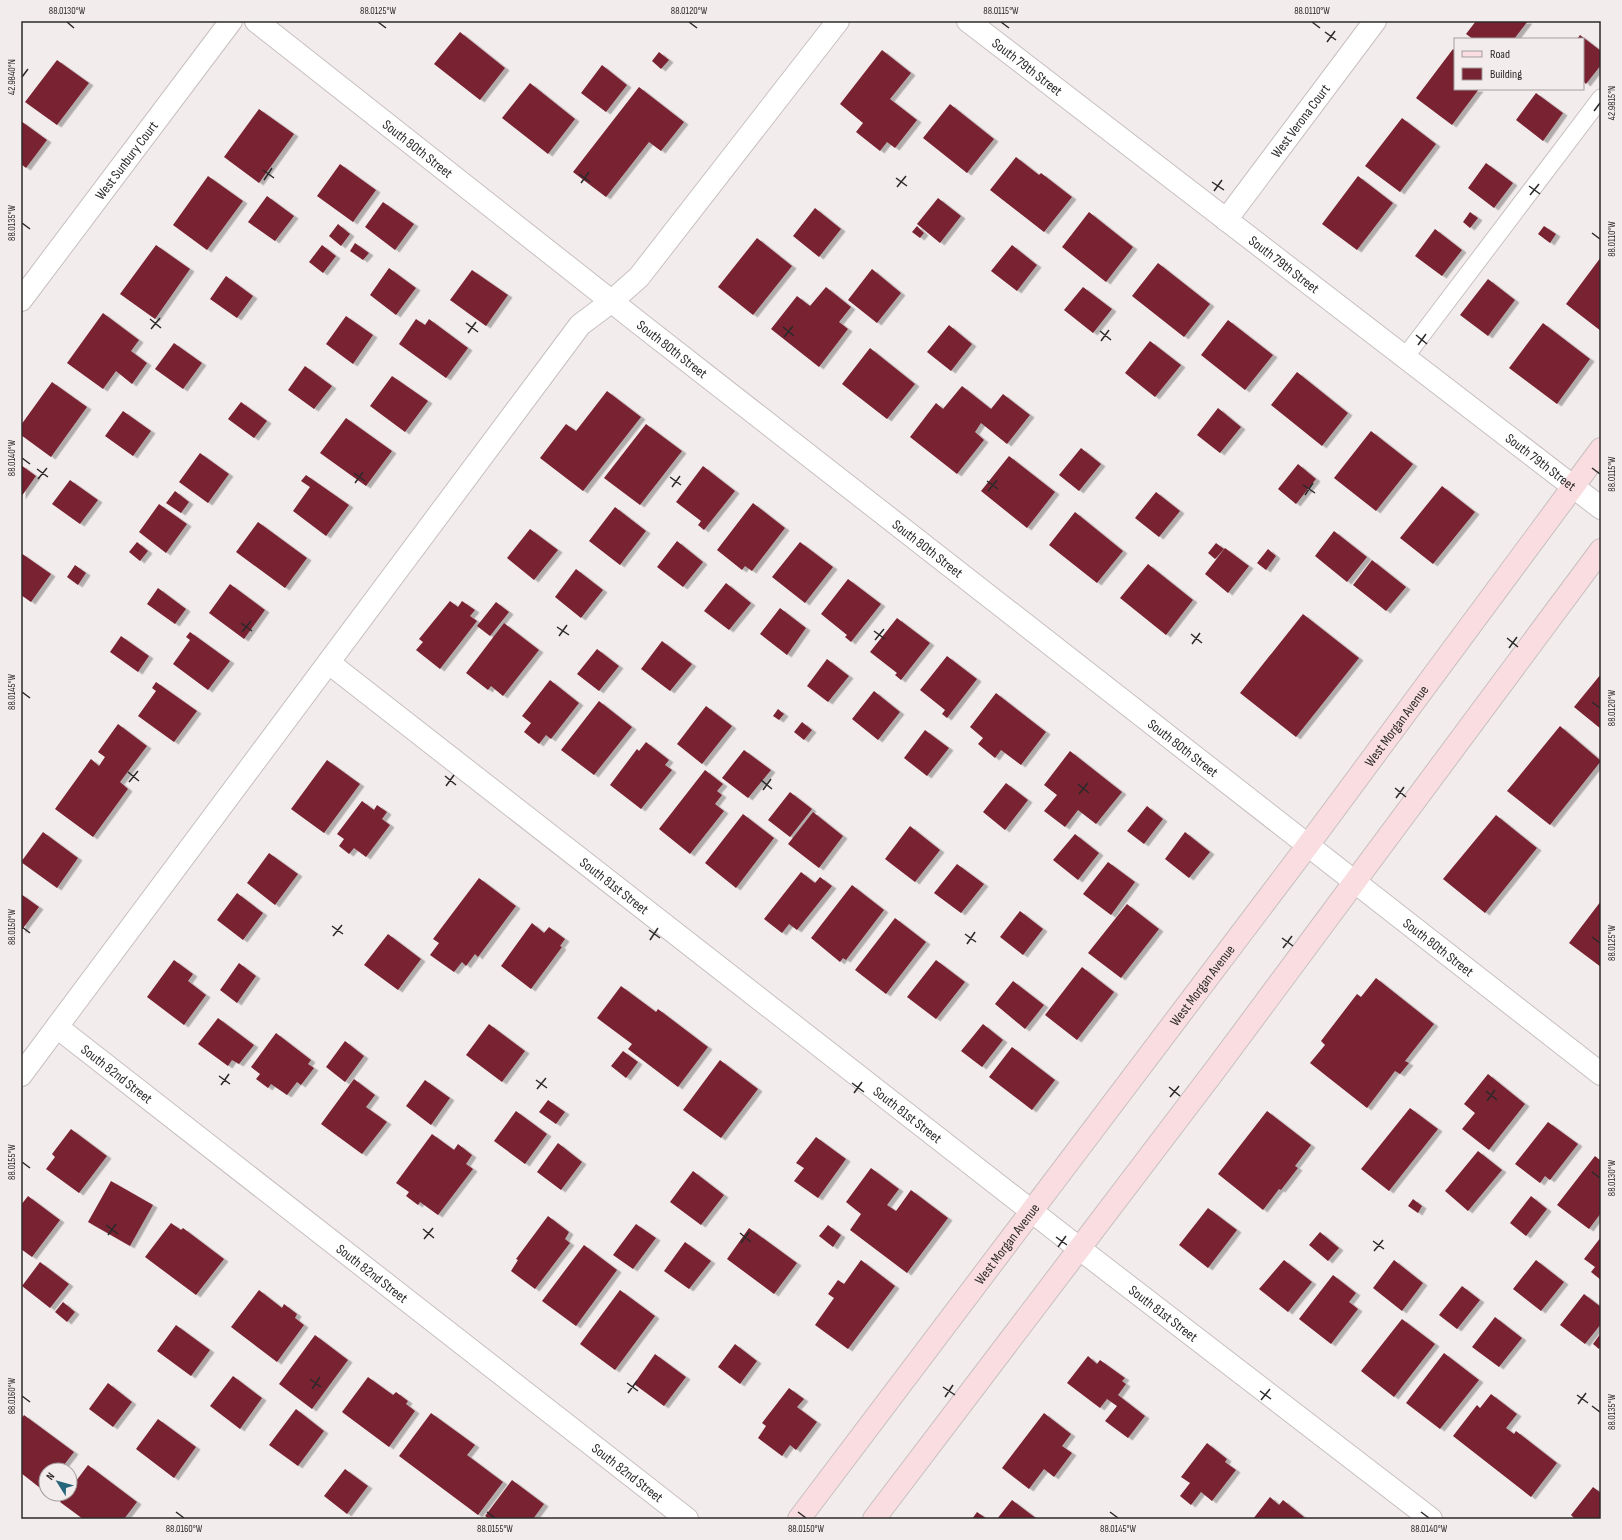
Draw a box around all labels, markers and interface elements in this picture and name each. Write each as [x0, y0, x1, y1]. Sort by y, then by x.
text: 88.0130°W [49, 5, 86, 17]
text: 88.0125°W [360, 5, 396, 17]
text: 88.0120°W [671, 5, 708, 17]
text: 88.0115°W [983, 5, 1019, 17]
text: 88.0110°W [1294, 5, 1330, 17]
street label: South 79th Street [989, 35, 1066, 100]
legend [1454, 38, 1584, 90]
text: Road [1490, 47, 1510, 62]
text: 42.9840°N [6, 59, 18, 95]
text: Building [1490, 67, 1522, 82]
street label: West Verona Court [1268, 81, 1334, 161]
text: 42.9815°N [1606, 86, 1618, 120]
street label: South 80th Street [379, 116, 456, 182]
street label: West Sunbury Court [92, 118, 162, 203]
text: 88.0135°W [6, 205, 18, 241]
text: 88.0110°W [1606, 221, 1618, 257]
street label: South 79th Street [1245, 232, 1322, 297]
street label: South 80th Street [633, 317, 711, 382]
street label: South 79th Street [1502, 430, 1579, 495]
text: 88.0140°W [6, 439, 18, 476]
text: 88.0115°W [1606, 456, 1618, 492]
street label: South 80th Street [889, 516, 966, 582]
text: 88.0145°W [6, 674, 18, 710]
street label: West Morgan Avenue [1361, 682, 1432, 770]
text: 88.0120°W [1606, 689, 1618, 726]
street label: South 80th Street [1144, 715, 1221, 781]
street label: South 81st Street [576, 854, 652, 918]
text: 88.0150°W [6, 908, 18, 945]
street label: South 80th Street [1400, 915, 1477, 980]
text: 88.0125°W [1606, 925, 1618, 961]
street label: West Morgan Avenue [1167, 942, 1239, 1029]
street label: South 82nd Street [77, 1041, 156, 1107]
street label: South 81st Street [870, 1083, 945, 1147]
text: 88.0155°W [6, 1144, 18, 1180]
text: 88.0130°W [1606, 1159, 1618, 1196]
street label: West Morgan Avenue [971, 1200, 1043, 1288]
street label: South 82nd Street [333, 1240, 411, 1307]
street label: South 81st Street [1125, 1282, 1201, 1346]
text: 88.0160°W [6, 1377, 18, 1414]
text: 88.0135°W [1606, 1394, 1618, 1430]
street label: South 82nd Street [588, 1440, 666, 1506]
north arrow [38, 1462, 78, 1502]
text: N [43, 1470, 57, 1483]
text: 88.0160°W [166, 1523, 203, 1535]
text: 88.0155°W [477, 1523, 513, 1535]
text: 88.0150°W [788, 1523, 825, 1535]
text: 88.0145°W [1100, 1523, 1136, 1535]
text: 88.0140°W [1411, 1523, 1448, 1535]

